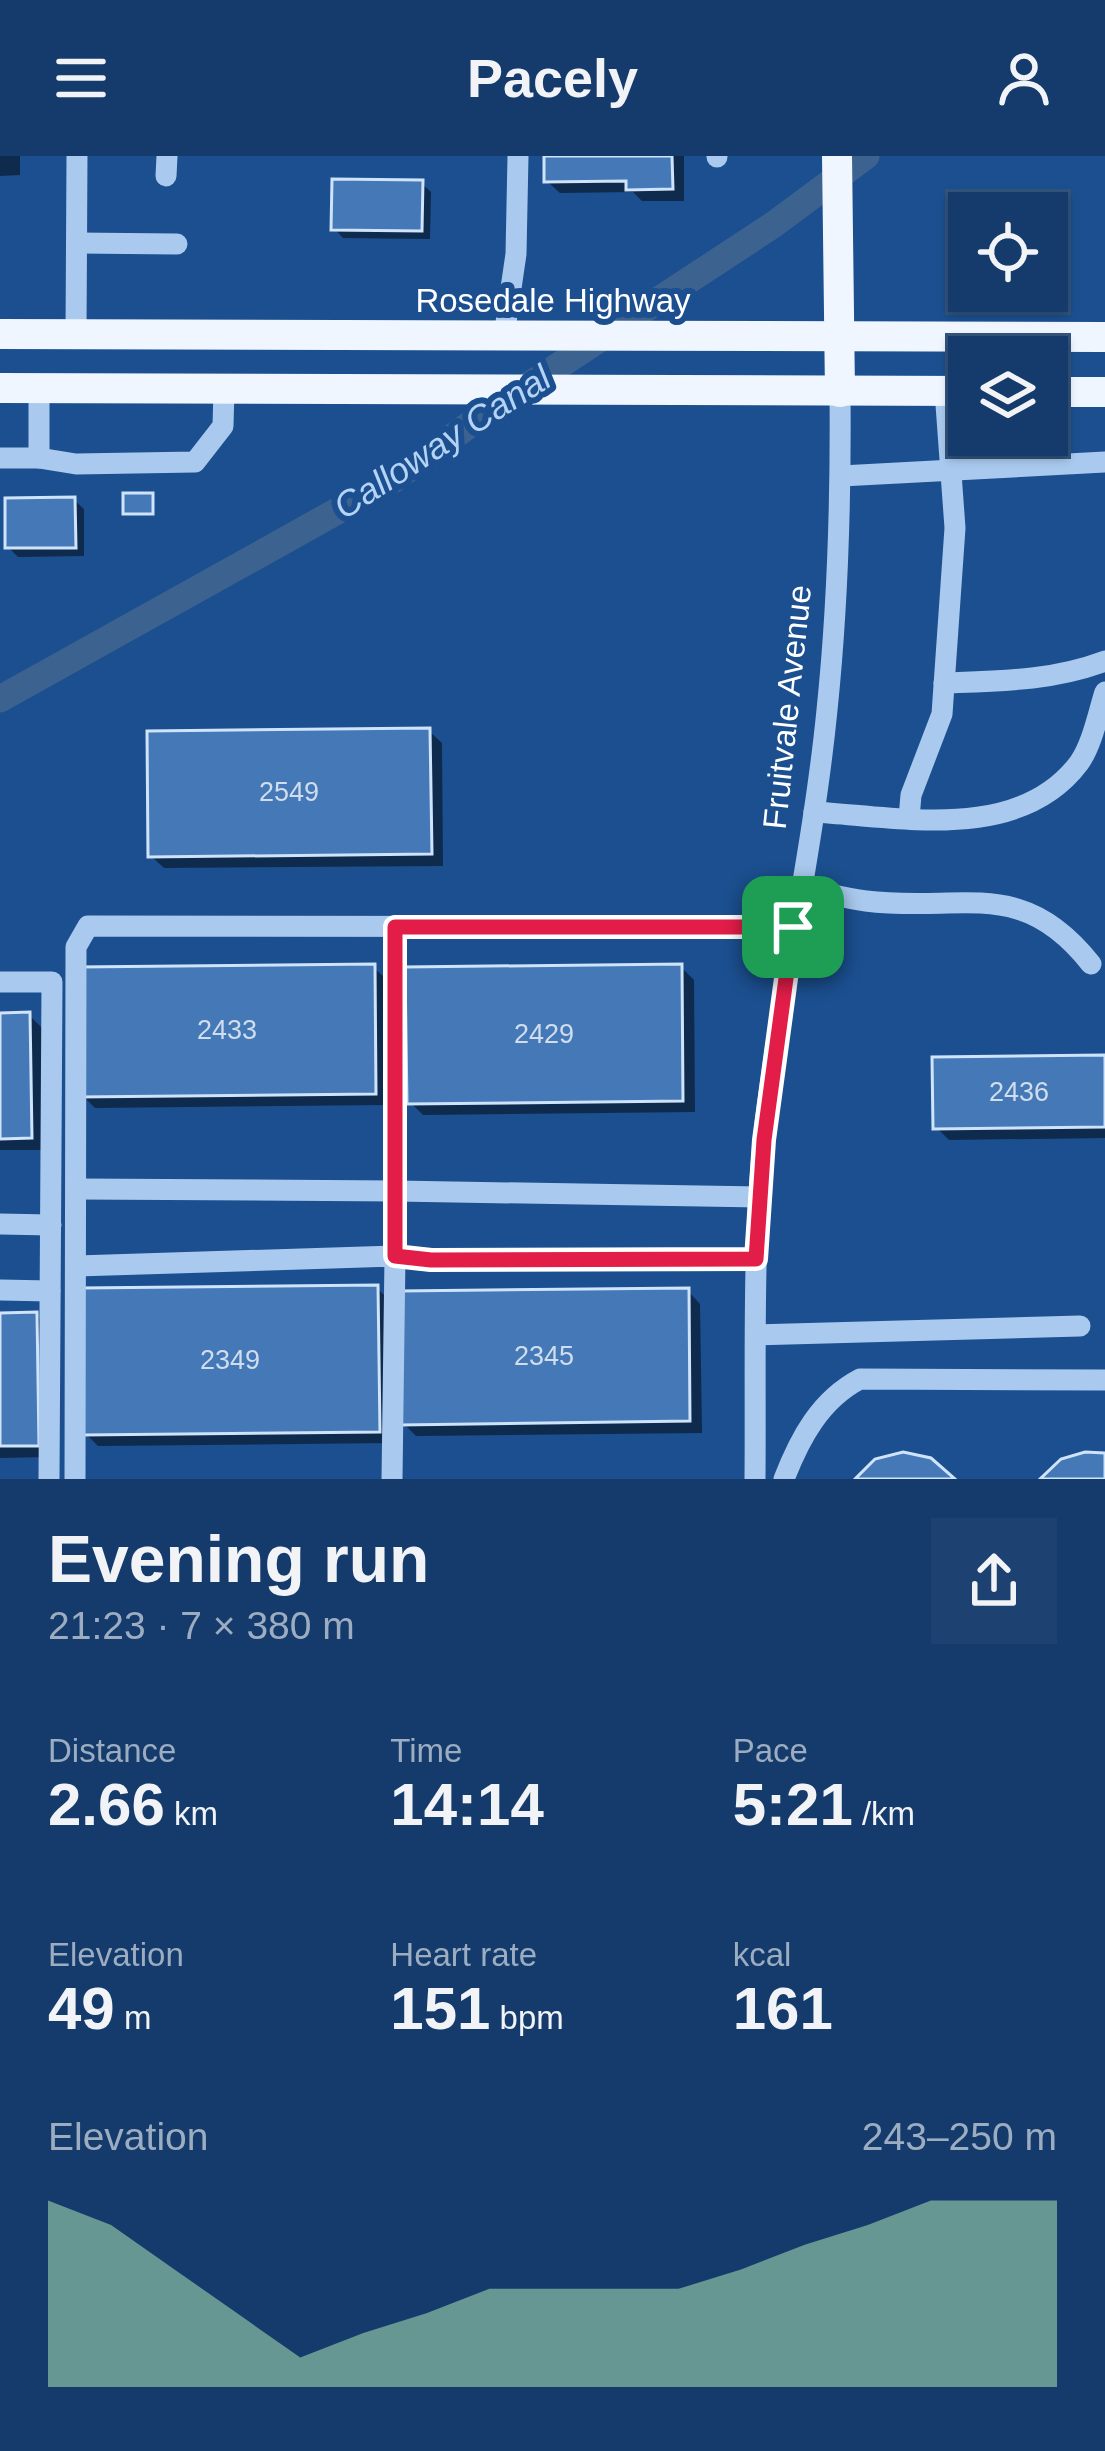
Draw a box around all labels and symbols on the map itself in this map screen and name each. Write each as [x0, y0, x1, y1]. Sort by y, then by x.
street label: Rosedale Highway [415, 282, 691, 319]
water label: Calloway Canal [326, 356, 559, 527]
street label: Fruitvale Avenue [756, 583, 818, 831]
house number: 2549 [259, 777, 319, 807]
pin [742, 876, 844, 978]
house number: 2433 [197, 1015, 257, 1045]
house number: 2429 [514, 1019, 574, 1049]
house number: 2436 [989, 1077, 1049, 1107]
house number: 2345 [514, 1341, 574, 1371]
house number: 2349 [200, 1345, 260, 1375]

